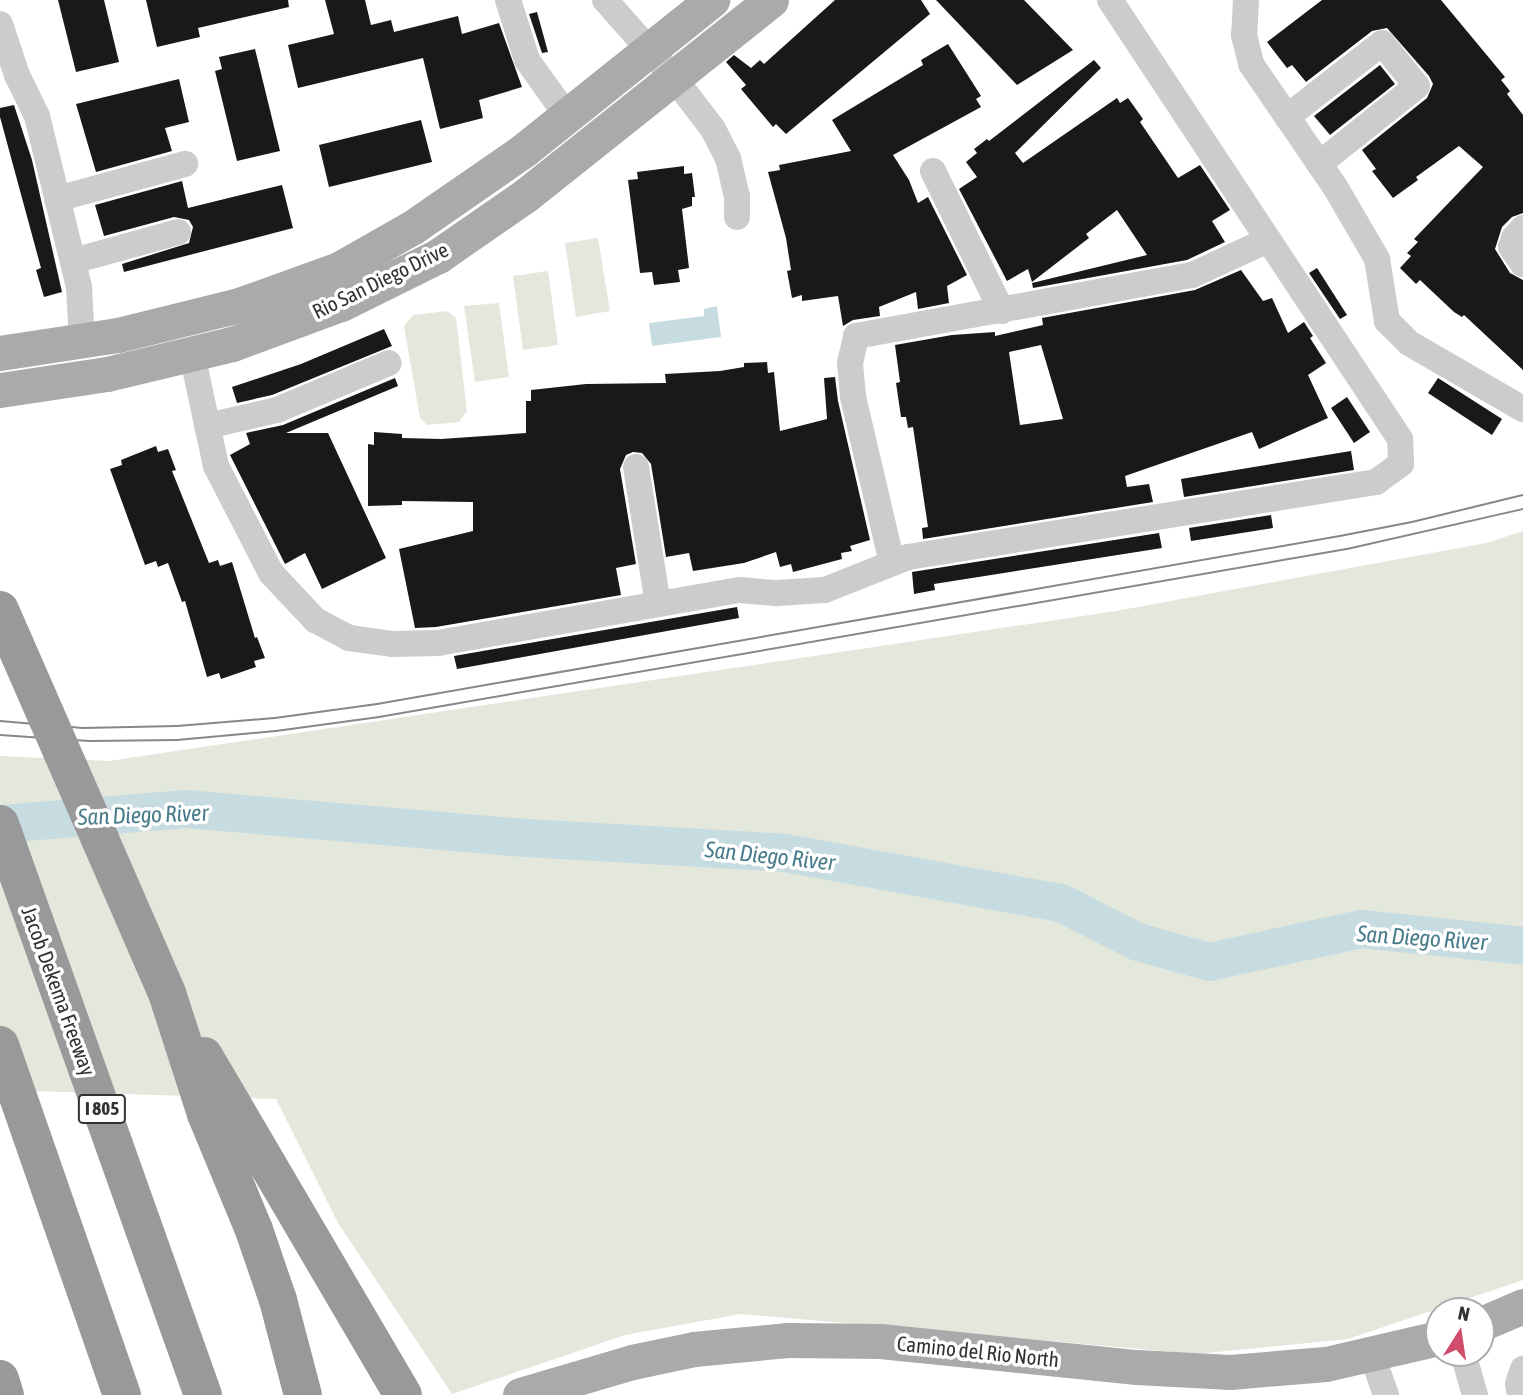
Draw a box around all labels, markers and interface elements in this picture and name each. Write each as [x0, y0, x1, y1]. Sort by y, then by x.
street label: Rio San Diego Drive [308, 236, 452, 324]
water label: San Diego River [77, 799, 209, 831]
water label: San Diego River [704, 835, 836, 877]
street label: Jacob Dekema Freeway [17, 903, 101, 1079]
water label: San Diego River [1356, 920, 1488, 956]
road number: I 805 [78, 1093, 126, 1124]
north arrow [1425, 1297, 1495, 1367]
text: N [1456, 1301, 1472, 1325]
street label: Camino del Rio North [896, 1330, 1060, 1372]

